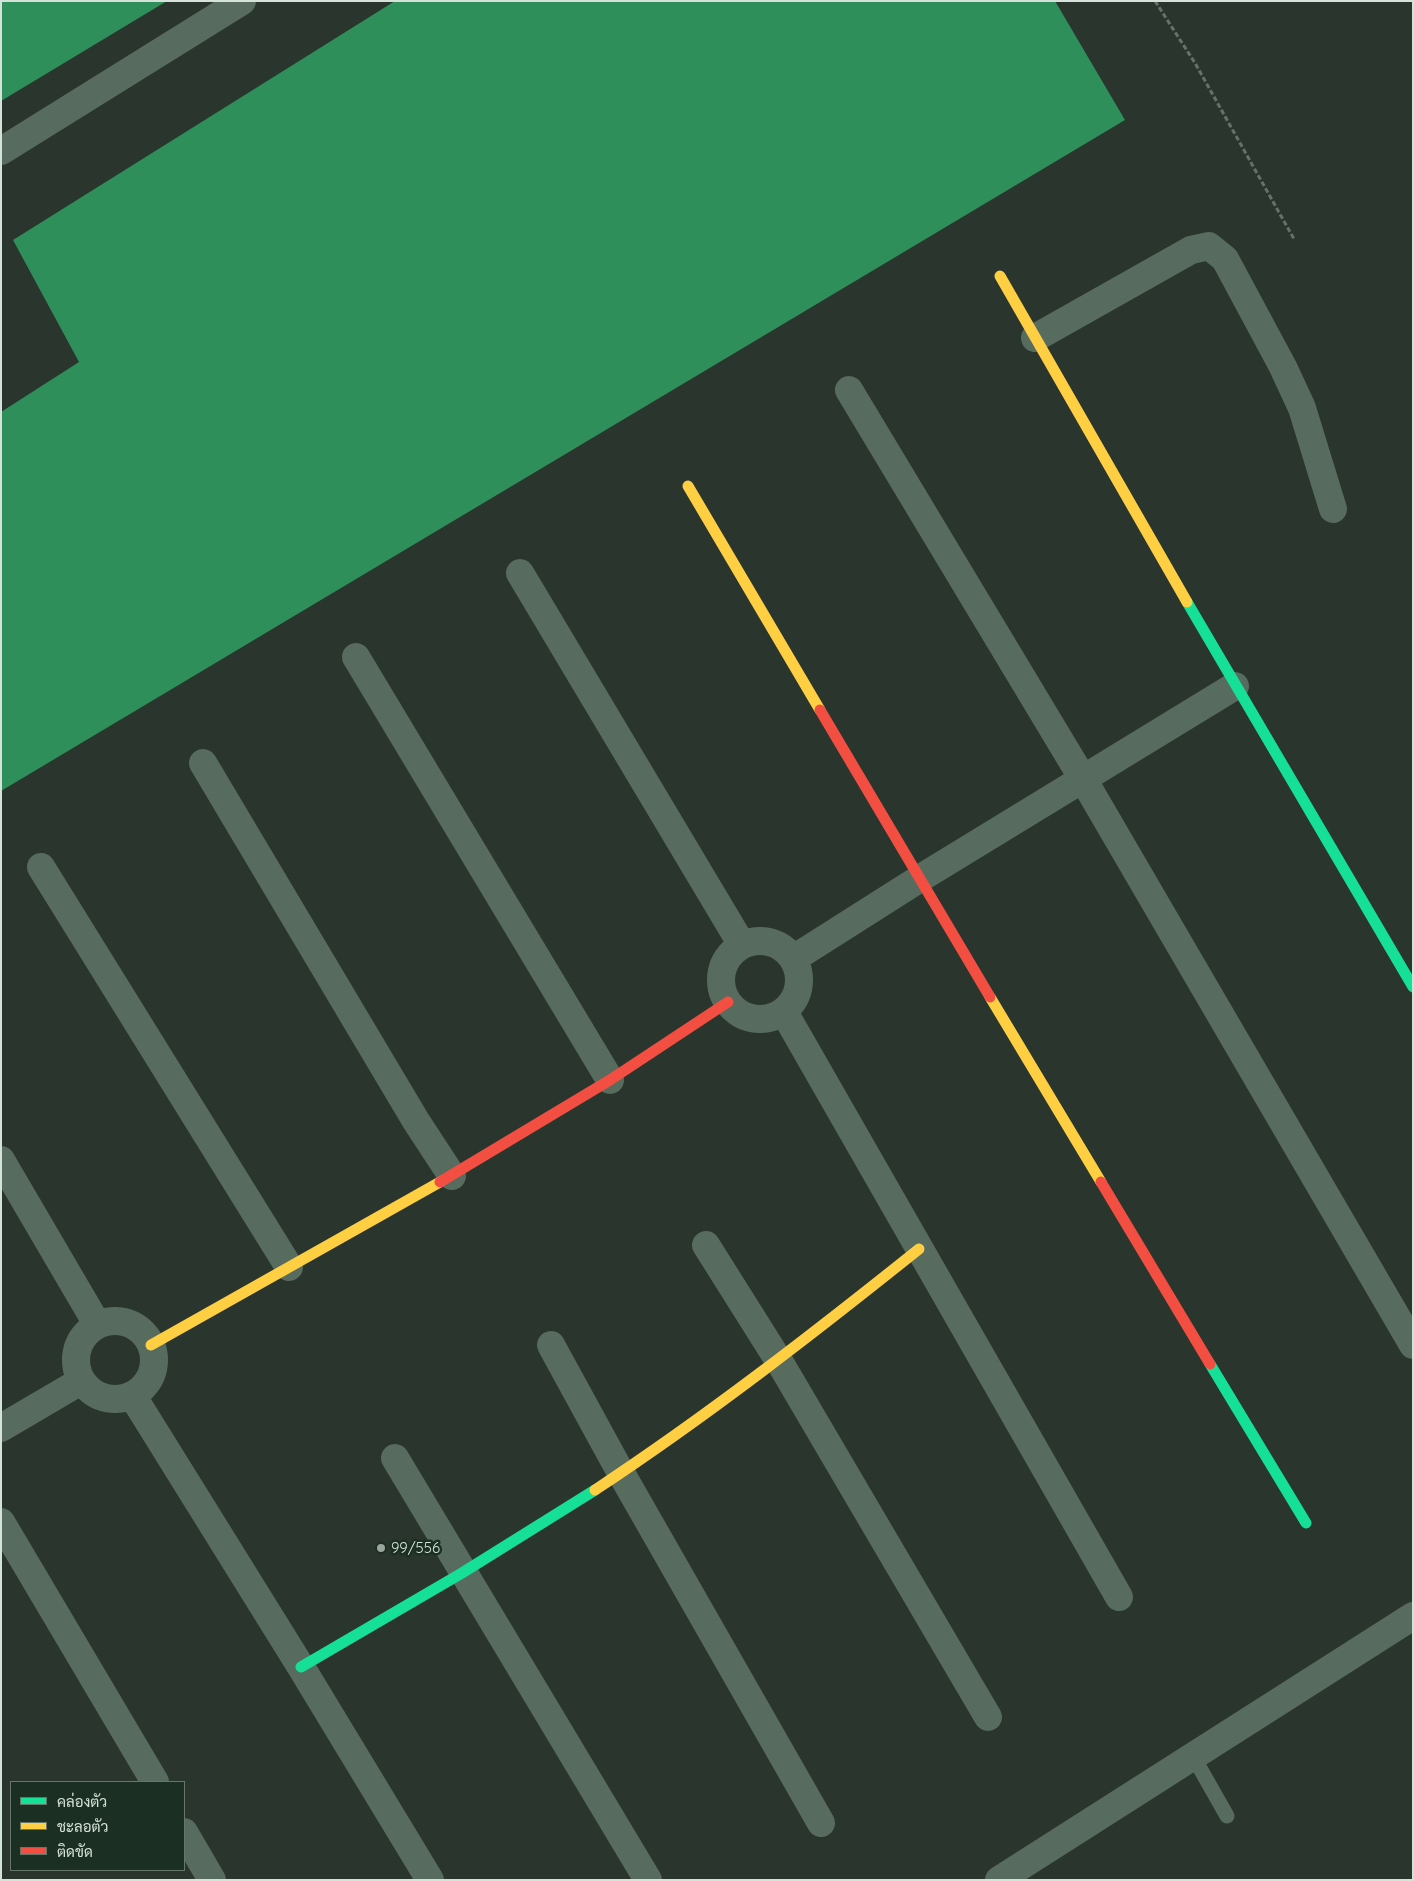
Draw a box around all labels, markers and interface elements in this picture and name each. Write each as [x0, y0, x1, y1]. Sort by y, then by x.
place label: 99/556 [391, 1539, 440, 1557]
marker: 99/556 [375, 1542, 387, 1554]
legend [10, 1781, 185, 1871]
text: คล่องตัว [57, 1792, 107, 1811]
text: ชะลอตัว [57, 1817, 108, 1836]
text: ติดขัด [57, 1842, 93, 1861]

